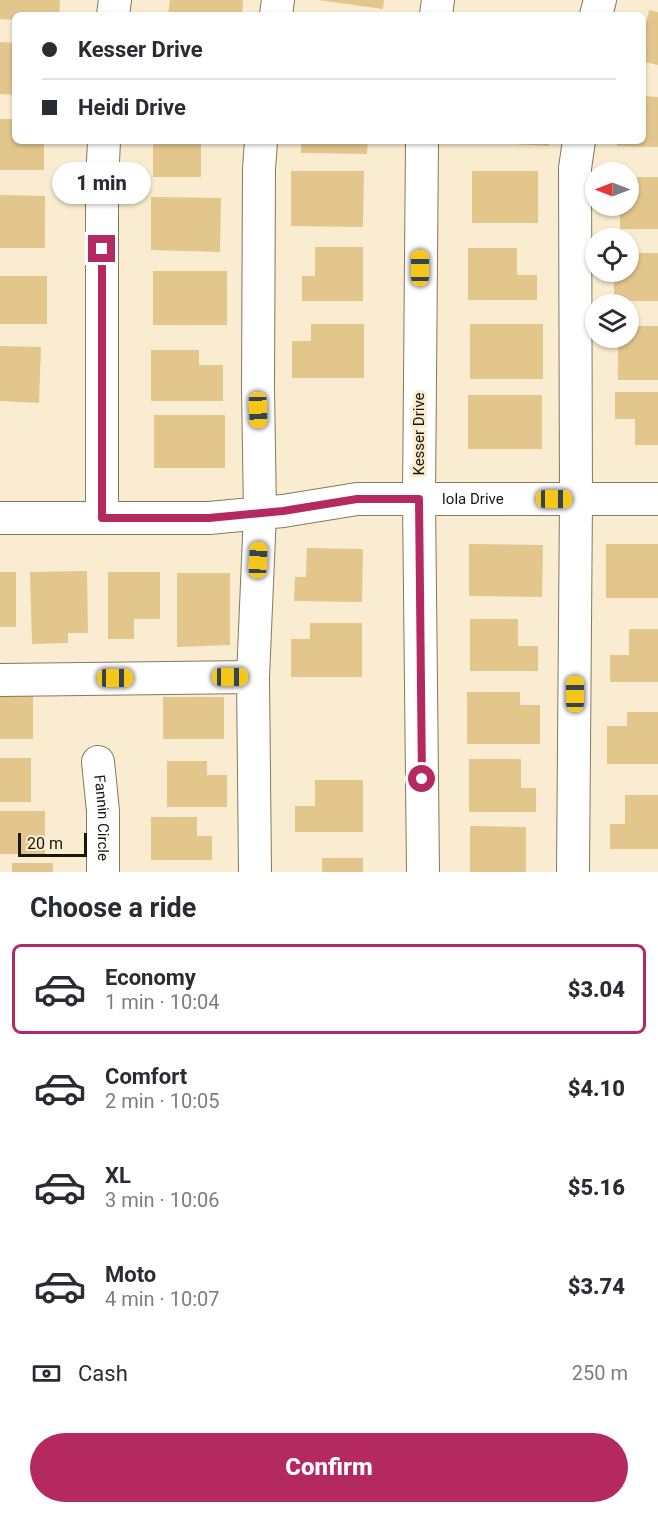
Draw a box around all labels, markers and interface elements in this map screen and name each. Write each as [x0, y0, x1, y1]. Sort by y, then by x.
text: Kesser Drive [78, 37, 203, 62]
text: Heidi Drive [78, 95, 186, 120]
callout: 1 min [52, 162, 152, 204]
north arrow [585, 162, 639, 216]
map controls [585, 162, 639, 348]
text: 1 min [76, 171, 127, 195]
button: locate [585, 228, 639, 282]
route end [88, 235, 115, 262]
car [411, 250, 429, 286]
button: layers [585, 294, 639, 348]
car [248, 392, 268, 428]
street label: Kesser Drive [410, 392, 428, 476]
street label: Iola Drive [442, 490, 504, 508]
car [536, 490, 572, 508]
car [248, 542, 268, 578]
car [212, 668, 248, 686]
car [97, 669, 133, 687]
car [566, 676, 584, 712]
route start [408, 765, 435, 792]
street label: Fannin Circle [90, 774, 112, 861]
scale bar [18, 830, 87, 858]
text: 20 m [27, 834, 63, 853]
text: Choose a ride [30, 892, 196, 924]
icon: car [33, 962, 87, 1016]
text: Economy [105, 965, 196, 990]
text: $3.04 [568, 977, 625, 1002]
text: 1 min · 10:04 [105, 990, 220, 1014]
icon: car [33, 1061, 87, 1115]
text: Comfort [105, 1064, 187, 1089]
text: $4.10 [568, 1076, 625, 1101]
text: 2 min · 10:05 [105, 1089, 220, 1113]
icon: car [33, 1160, 87, 1214]
text: XL [105, 1163, 131, 1188]
text: $5.16 [568, 1175, 625, 1200]
text: 3 min · 10:06 [105, 1188, 220, 1212]
icon: car [33, 1259, 87, 1313]
text: Moto [105, 1262, 156, 1287]
text: $3.74 [568, 1274, 625, 1299]
text: 4 min · 10:07 [105, 1287, 220, 1311]
icon: cash [30, 1357, 63, 1390]
text: Cash [78, 1361, 128, 1386]
text: 250 m [572, 1361, 628, 1385]
button: Confirm [30, 1433, 628, 1502]

